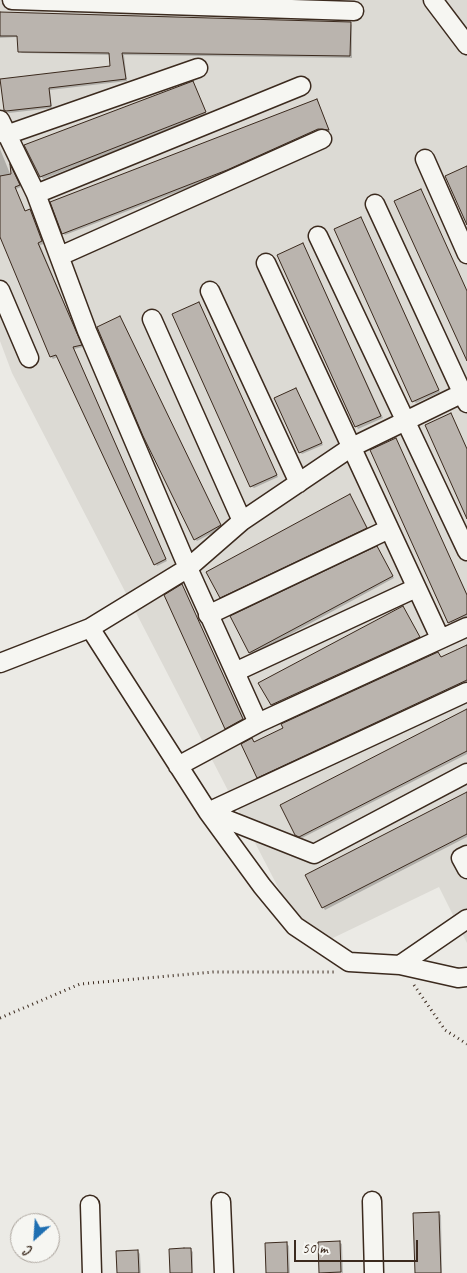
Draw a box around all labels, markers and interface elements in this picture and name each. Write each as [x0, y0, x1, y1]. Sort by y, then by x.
north arrow [10, 1213, 60, 1263]
scale bar [297, 1230, 421, 1262]
text: 50 m [302, 1239, 328, 1258]
text: С [22, 1242, 35, 1260]

